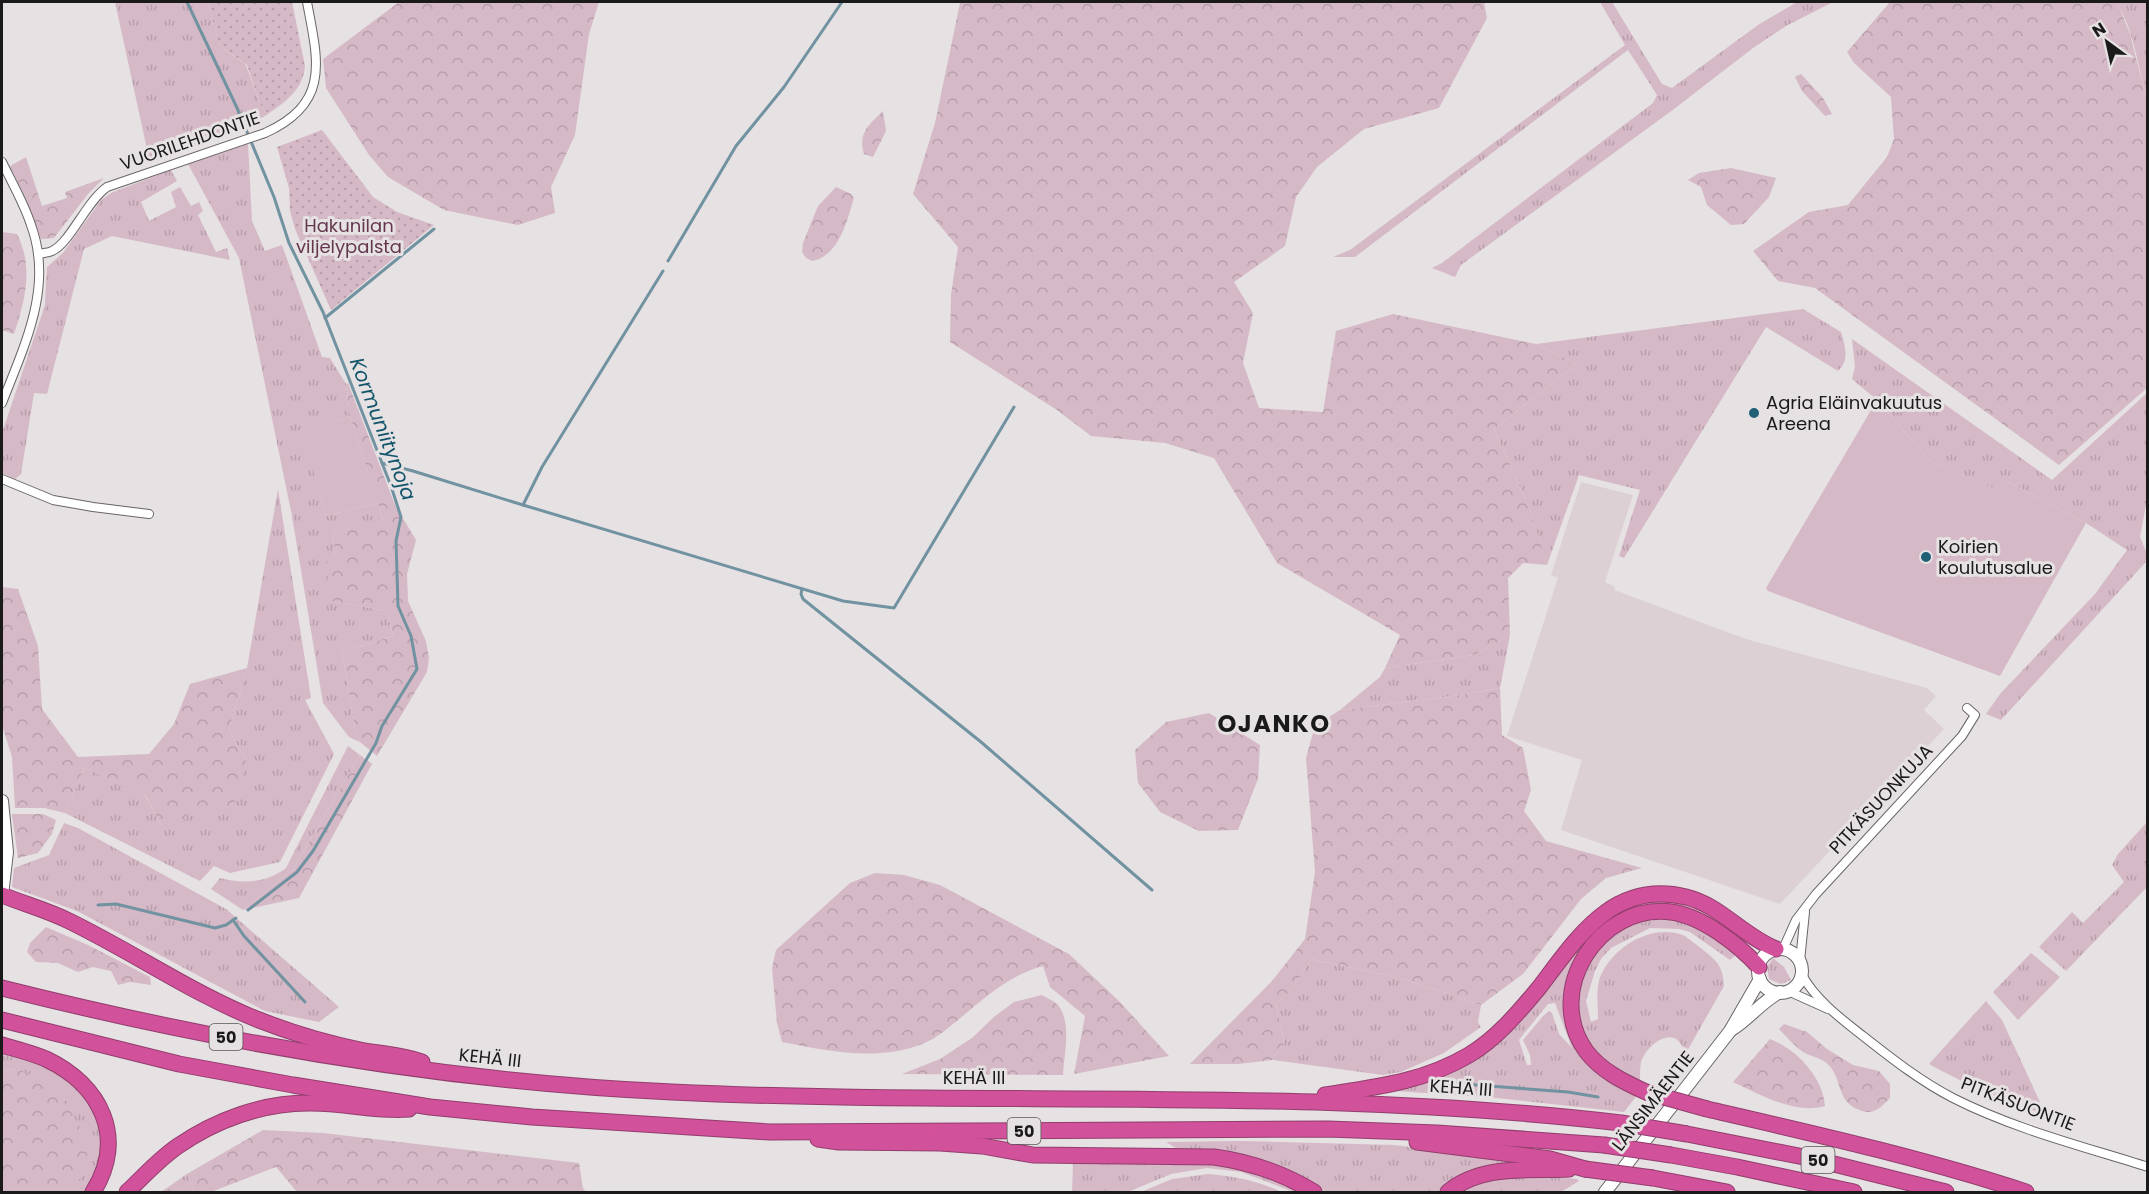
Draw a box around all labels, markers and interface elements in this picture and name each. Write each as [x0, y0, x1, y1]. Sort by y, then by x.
north arrow [2077, 12, 2137, 72]
text: N [2088, 17, 2110, 43]
street label: VUORILEHDONTIE [117, 105, 263, 176]
park label: Hakunilan viljelypalsta [296, 213, 402, 259]
water label: Kormuniitynoja [343, 354, 423, 504]
place label: Agria Eläinvakuutus Areena [1766, 390, 1942, 436]
marker: Agria Eläinvakuutus Areena [1747, 406, 1761, 420]
place label: Koirien koulutusalue [1938, 534, 2053, 580]
marker: Koirien koulutusalue [1919, 550, 1933, 564]
district label: OJANKO [1217, 707, 1331, 740]
street label: PITKÄSUONKUJA [1823, 738, 1938, 859]
road number: 50 [210, 1024, 242, 1050]
street label: KEHÄ III [458, 1042, 523, 1073]
street label: LÄNSIMÄENTIE [1606, 1046, 1700, 1156]
street label: KEHÄ III [943, 1065, 1005, 1090]
street label: PITKÄSUONTIE [1957, 1070, 2079, 1137]
street label: KEHÄ III [1429, 1073, 1493, 1102]
road number: 50 [1008, 1118, 1040, 1144]
road number: 50 [1802, 1147, 1834, 1173]

